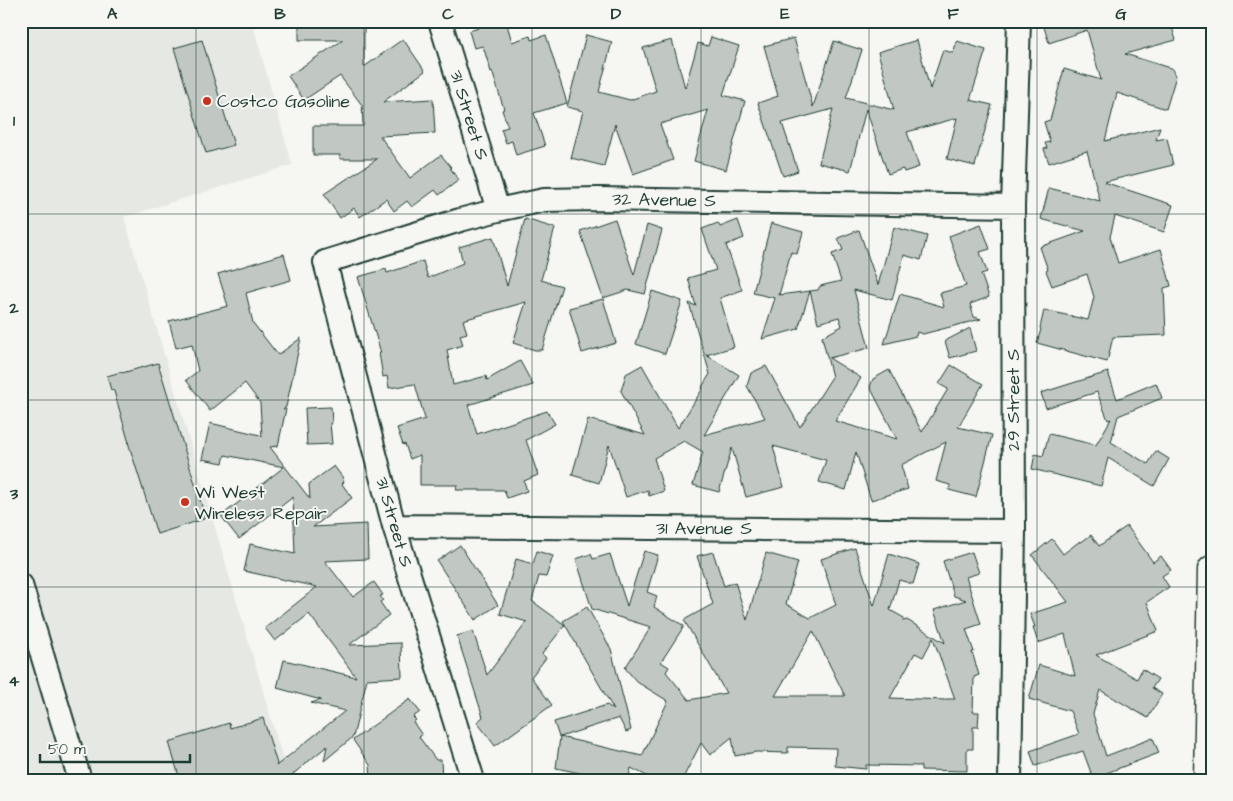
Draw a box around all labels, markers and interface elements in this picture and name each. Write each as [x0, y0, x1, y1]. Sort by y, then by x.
text: A [107, 3, 118, 25]
text: B [274, 3, 286, 25]
text: C [442, 3, 454, 25]
text: D [611, 3, 622, 25]
text: E [780, 3, 790, 25]
text: F [947, 3, 959, 25]
text: G [1115, 3, 1127, 25]
street label: 31 Street S [443, 67, 495, 163]
place label: Costco Gasoline [217, 89, 350, 114]
marker: Costco Gasoline [201, 95, 213, 107]
text: 1 [13, 110, 16, 132]
street label: 32 Avenue S [612, 187, 716, 213]
text: 2 [8, 297, 19, 319]
street label: 29 Street S [1001, 349, 1026, 451]
street label: 31 Street S [369, 474, 419, 570]
place label: Wi West Wireless Repair [195, 480, 327, 526]
text: 3 [9, 483, 19, 505]
marker: Wi West Wireless Repair [179, 496, 191, 508]
street label: 31 Avenue S [656, 516, 752, 541]
text: 4 [9, 670, 20, 692]
scale bar [40, 731, 190, 763]
text: 50 m [48, 739, 86, 760]

